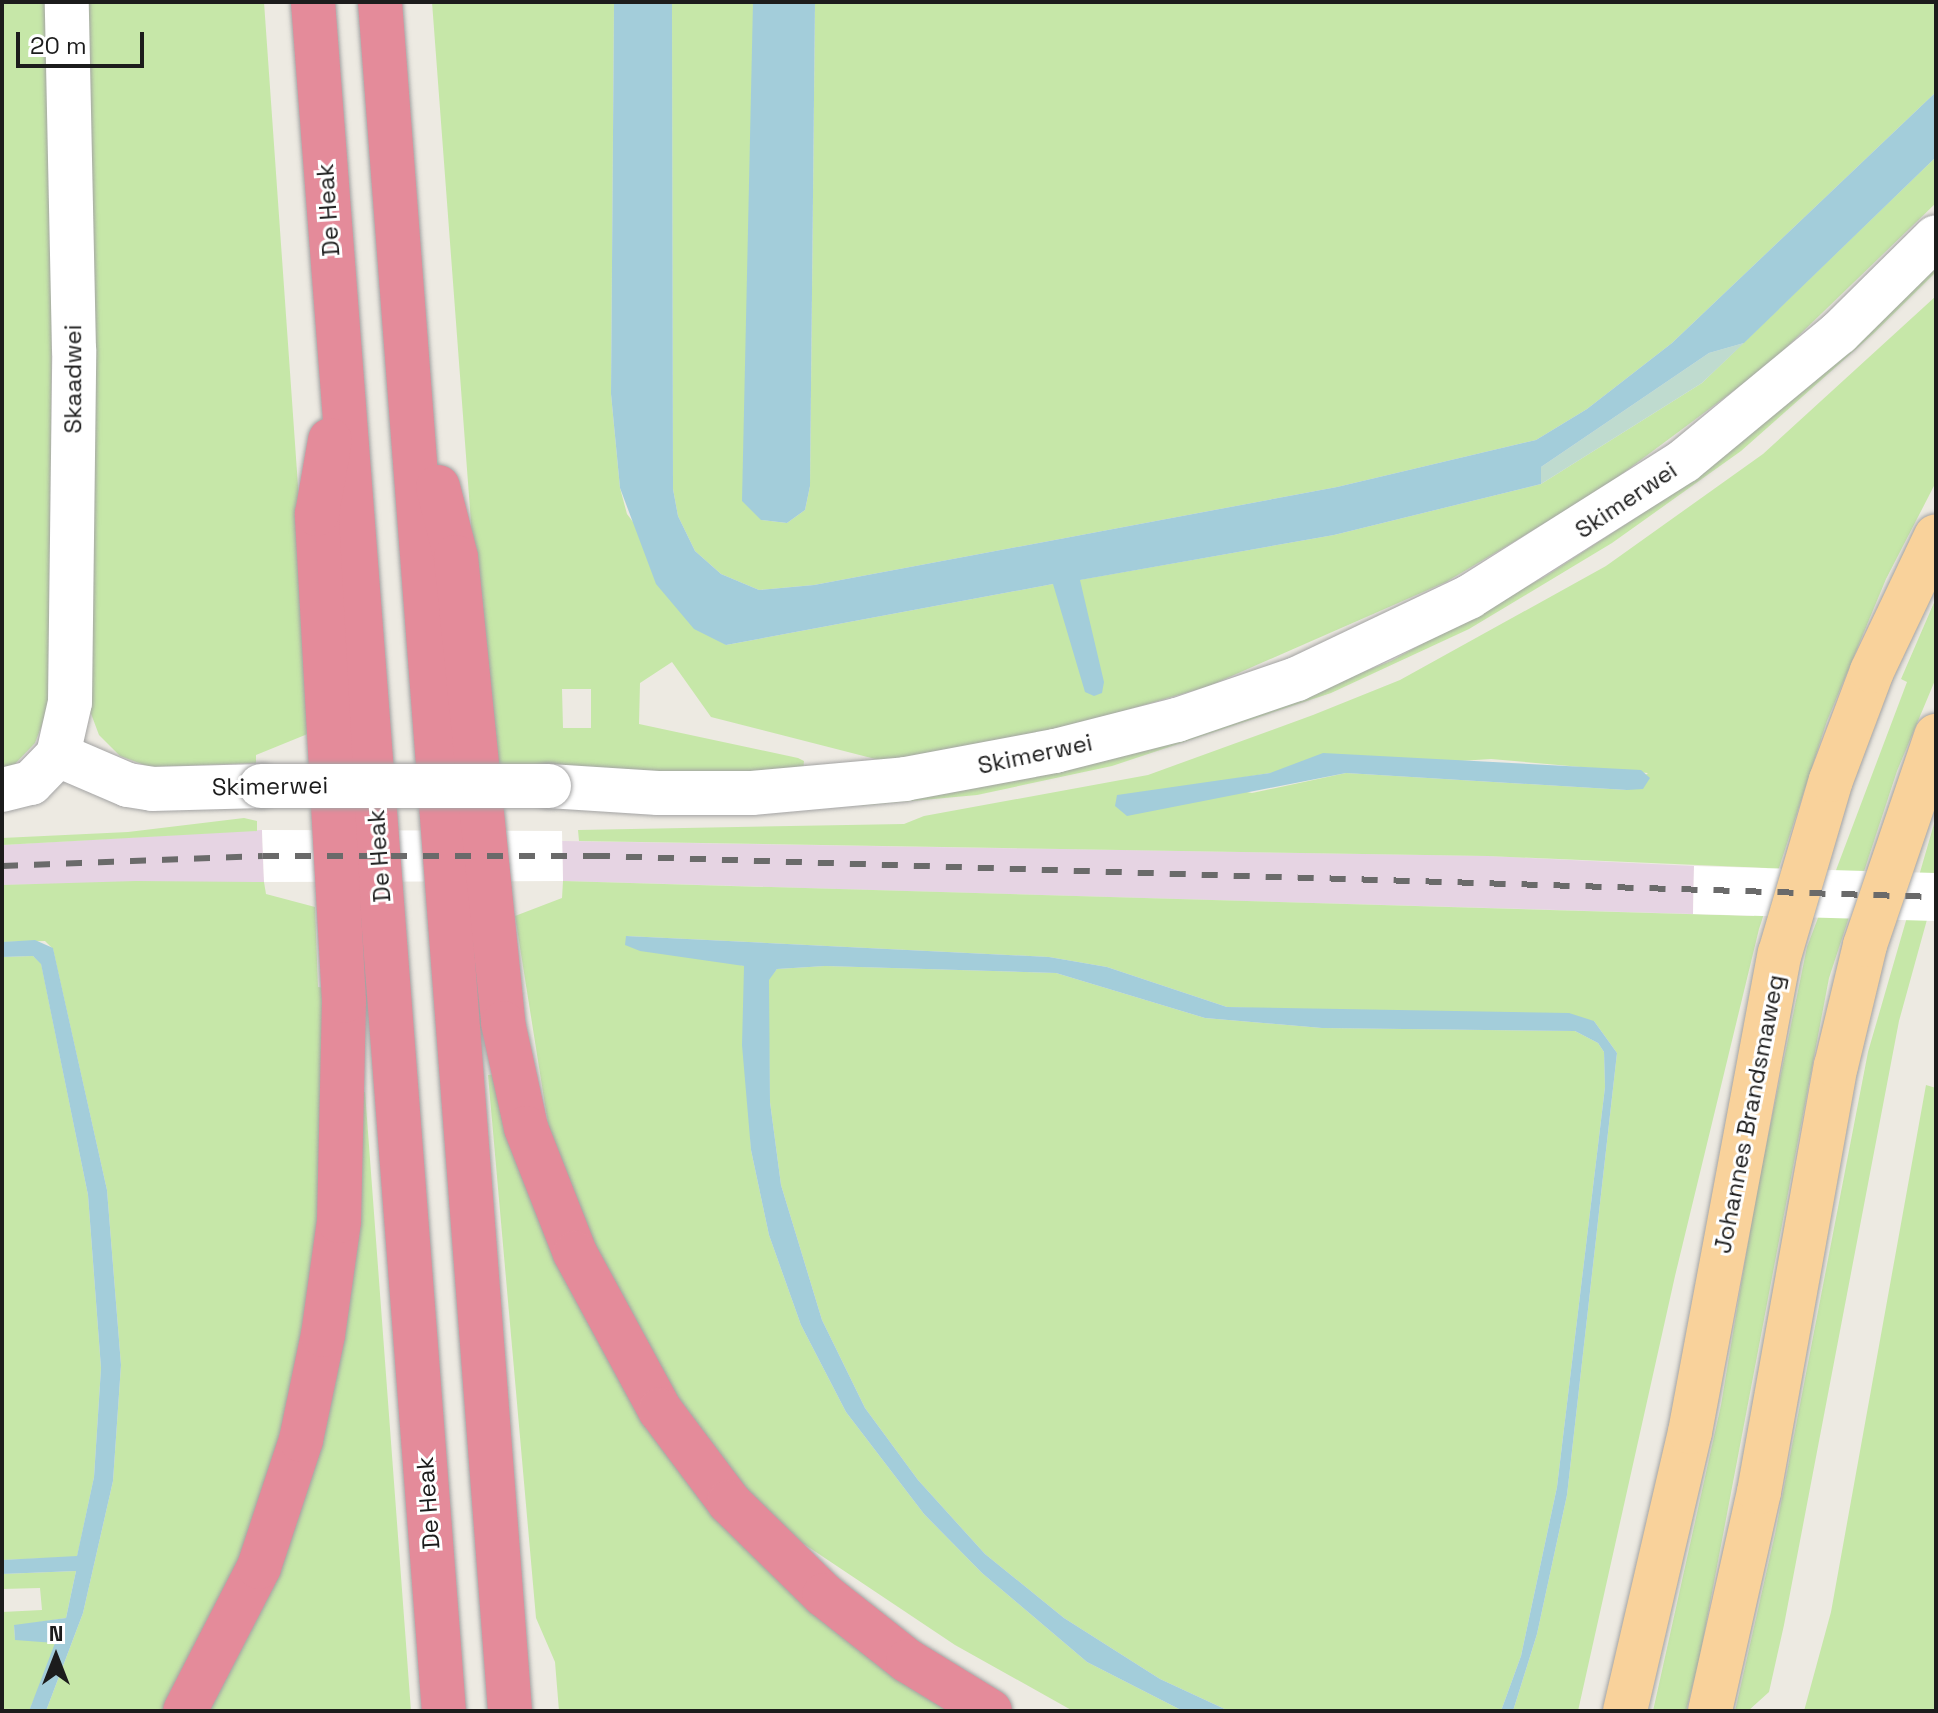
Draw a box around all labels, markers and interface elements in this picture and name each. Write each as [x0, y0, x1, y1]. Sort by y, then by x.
scale bar [20, 16, 148, 66]
text: 20 m [30, 30, 87, 61]
street label: De Heak [310, 163, 346, 257]
street label: Skaadwei [59, 324, 87, 434]
street label: Skimerwei [1570, 455, 1682, 545]
street label: Skimerwei [975, 728, 1095, 780]
street label: Skimerwei [212, 771, 328, 801]
street label: De Heak [361, 809, 397, 903]
street label: Johannes Brandsmaweg [1708, 972, 1790, 1256]
street label: De Heak [410, 1456, 446, 1550]
north arrow [16, 1617, 96, 1697]
text: N [49, 1619, 63, 1647]

